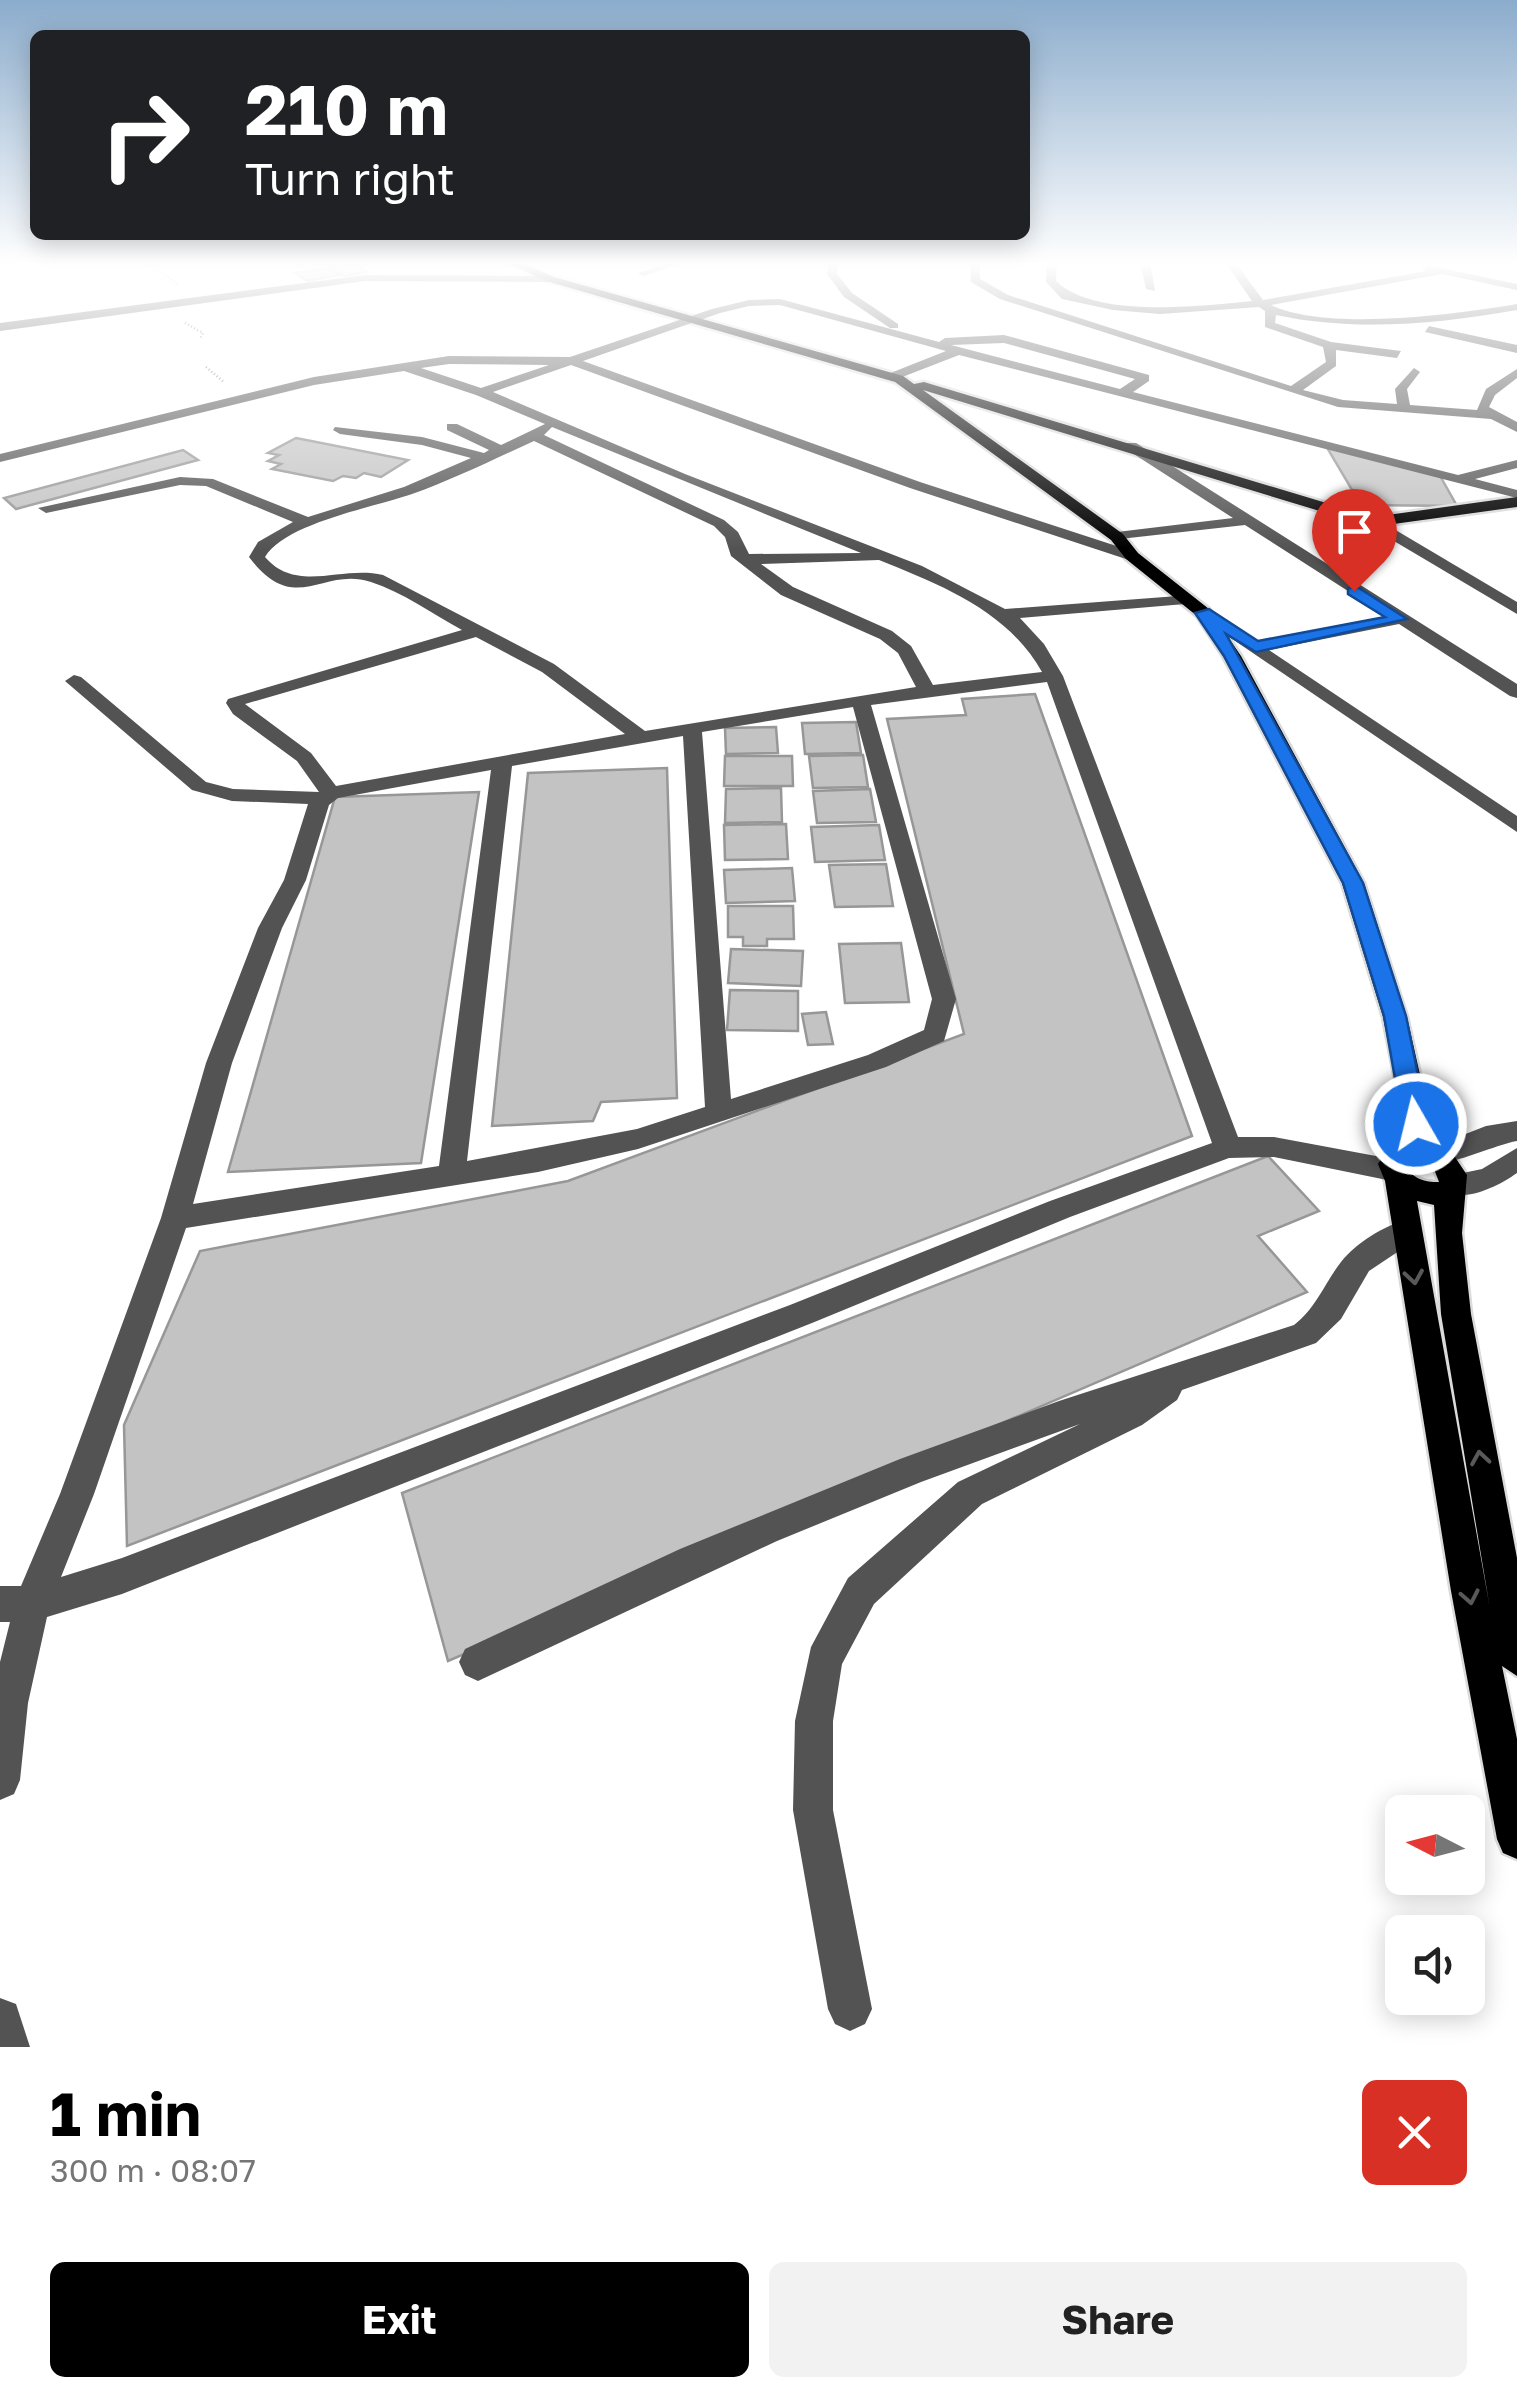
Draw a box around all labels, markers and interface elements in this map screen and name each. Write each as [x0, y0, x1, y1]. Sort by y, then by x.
text: 210 m [245, 66, 448, 150]
icon: right [80, 70, 210, 200]
text: Turn right [245, 151, 455, 205]
pin [1312, 489, 1397, 592]
icon: arrive [1327, 504, 1382, 559]
position arrow [1364, 1072, 1468, 1176]
one-way arrow [1403, 1268, 1424, 1285]
one-way arrow [1470, 1450, 1491, 1466]
one-way arrow [1459, 1588, 1480, 1605]
north arrow [1385, 1795, 1485, 1895]
map controls [1385, 1795, 1485, 2015]
button: sound [1385, 1915, 1485, 2015]
text: 1 min [50, 2077, 201, 2149]
button: close [1362, 2080, 1467, 2185]
text: 300 m · 08:07 [50, 2151, 256, 2189]
button: Exit [50, 2262, 749, 2377]
button: Share [769, 2262, 1467, 2377]

